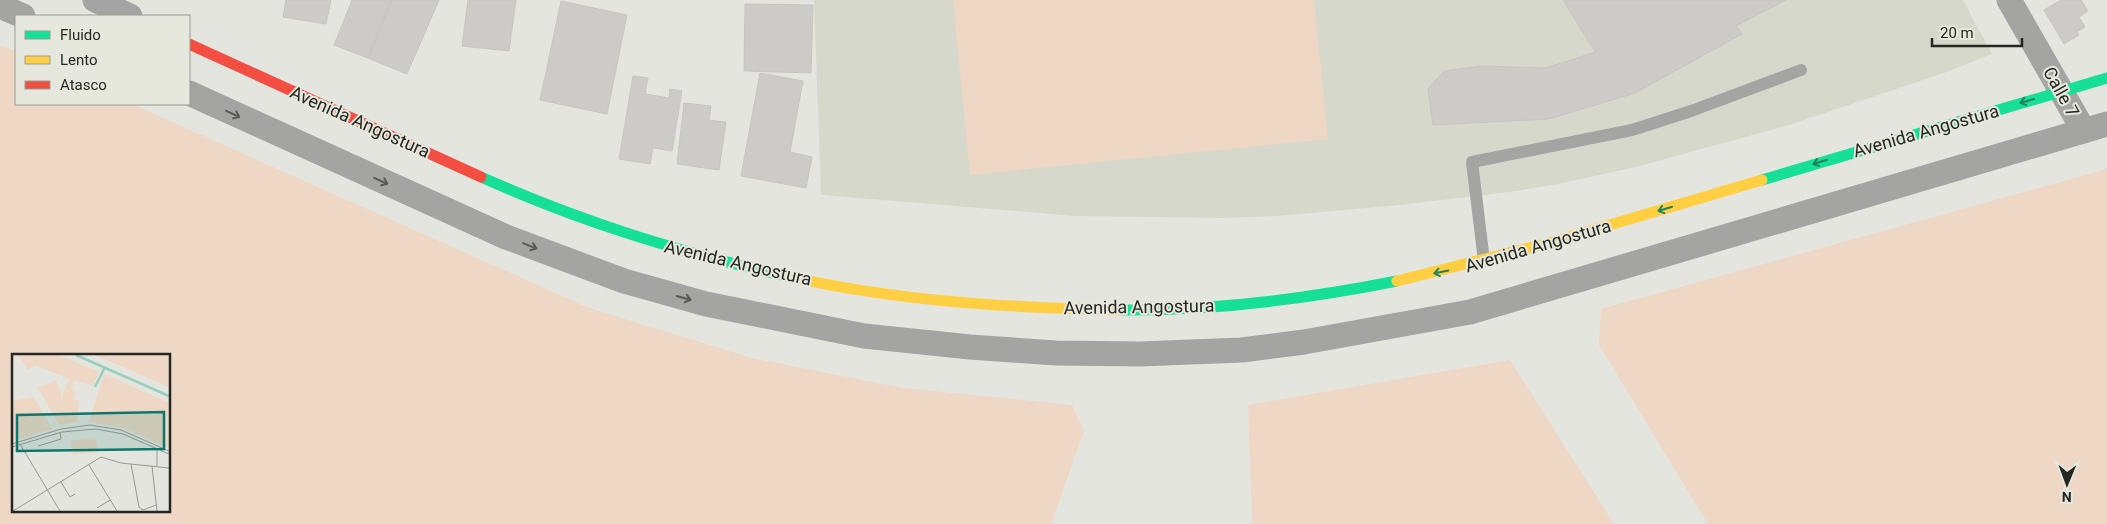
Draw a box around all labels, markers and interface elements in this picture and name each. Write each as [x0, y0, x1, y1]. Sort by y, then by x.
legend [15, 15, 190, 105]
scale bar [1932, 15, 2022, 47]
text: 20 m [1940, 24, 1974, 42]
text: Fluido [60, 26, 101, 44]
text: Lento [60, 51, 98, 69]
street label: Calle 7 [2039, 63, 2084, 121]
text: Atasco [60, 76, 107, 94]
street label: Avenida Angostura [287, 81, 433, 162]
one-way arrow [2019, 97, 2035, 107]
street label: Avenida Angostura [1850, 100, 2001, 161]
one-way arrow [225, 109, 240, 119]
one-way arrow [1813, 157, 1829, 167]
one-way arrow [373, 177, 388, 187]
one-way arrow [1657, 204, 1673, 214]
street label: Avenida Angostura [1462, 215, 1613, 276]
street label: Avenida Angostura [662, 235, 814, 290]
one-way arrow [522, 242, 537, 251]
one-way arrow [1434, 268, 1450, 277]
one-way arrow [675, 293, 691, 303]
street label: Avenida Angostura [1063, 295, 1215, 318]
inset map [12, 354, 170, 512]
north arrow [2042, 459, 2092, 509]
text: N [2062, 489, 2072, 505]

